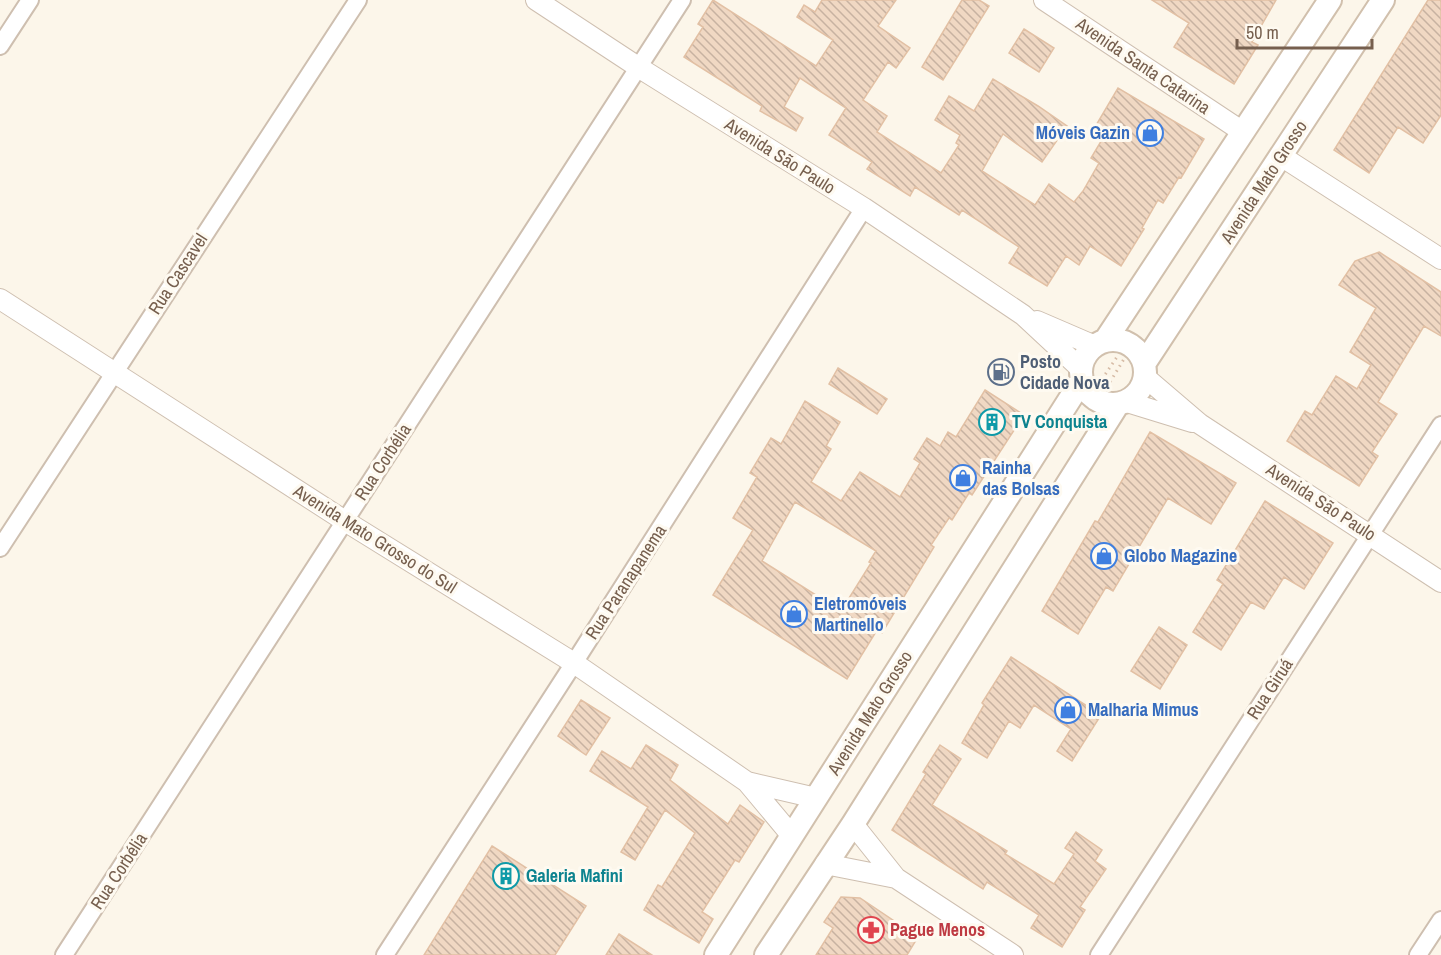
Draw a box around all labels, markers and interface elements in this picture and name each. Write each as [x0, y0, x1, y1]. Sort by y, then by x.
street label: Avenida Santa Catarina [1070, 11, 1215, 120]
scale bar [1237, 12, 1372, 50]
text: 50 m [1246, 20, 1279, 45]
street label: Avenida São Paulo [719, 111, 840, 200]
street label: Avenida Mato Grosso [1214, 115, 1313, 249]
shop icon: Móveis Gazin [1135, 118, 1165, 148]
place label: Móveis Gazin [1036, 120, 1130, 145]
street label: Rua Cascavel [142, 228, 213, 319]
place label: Posto Cidade Nova [1020, 349, 1110, 395]
fuel station icon: Posto Cidade Nova [986, 357, 1016, 387]
building icon: TV Conquista [977, 407, 1007, 437]
place label: TV Conquista [1012, 409, 1108, 434]
street label: Rua Corbélia [348, 418, 417, 505]
place label: Rainha das Bolsas [982, 455, 1060, 501]
street label: Avenida São Paulo [1261, 456, 1381, 546]
shop icon: Rainha das Bolsas [948, 463, 978, 493]
street label: Avenida Mato Grosso do Sul [288, 478, 462, 599]
street label: Rua Paranapanema [579, 520, 672, 644]
shop icon: Globo Magazine [1089, 541, 1119, 571]
place label: Globo Magazine [1124, 543, 1237, 568]
place label: Eletromóveis Martinello [814, 591, 907, 637]
shop icon: Eletromóveis Martinello [779, 599, 809, 629]
street label: Avenida Mato Grosso [821, 646, 918, 781]
street label: Rua Giruá [1241, 653, 1299, 724]
shop icon: Malharia Mimus [1053, 695, 1083, 725]
place label: Malharia Mimus [1088, 697, 1199, 722]
street label: Rua Corbélia [84, 827, 153, 914]
building icon: Galeria Mafini [491, 861, 521, 891]
place label: Galeria Mafini [526, 863, 623, 888]
pharmacy icon: Pague Menos [856, 915, 886, 945]
place label: Pague Menos [890, 917, 985, 942]

